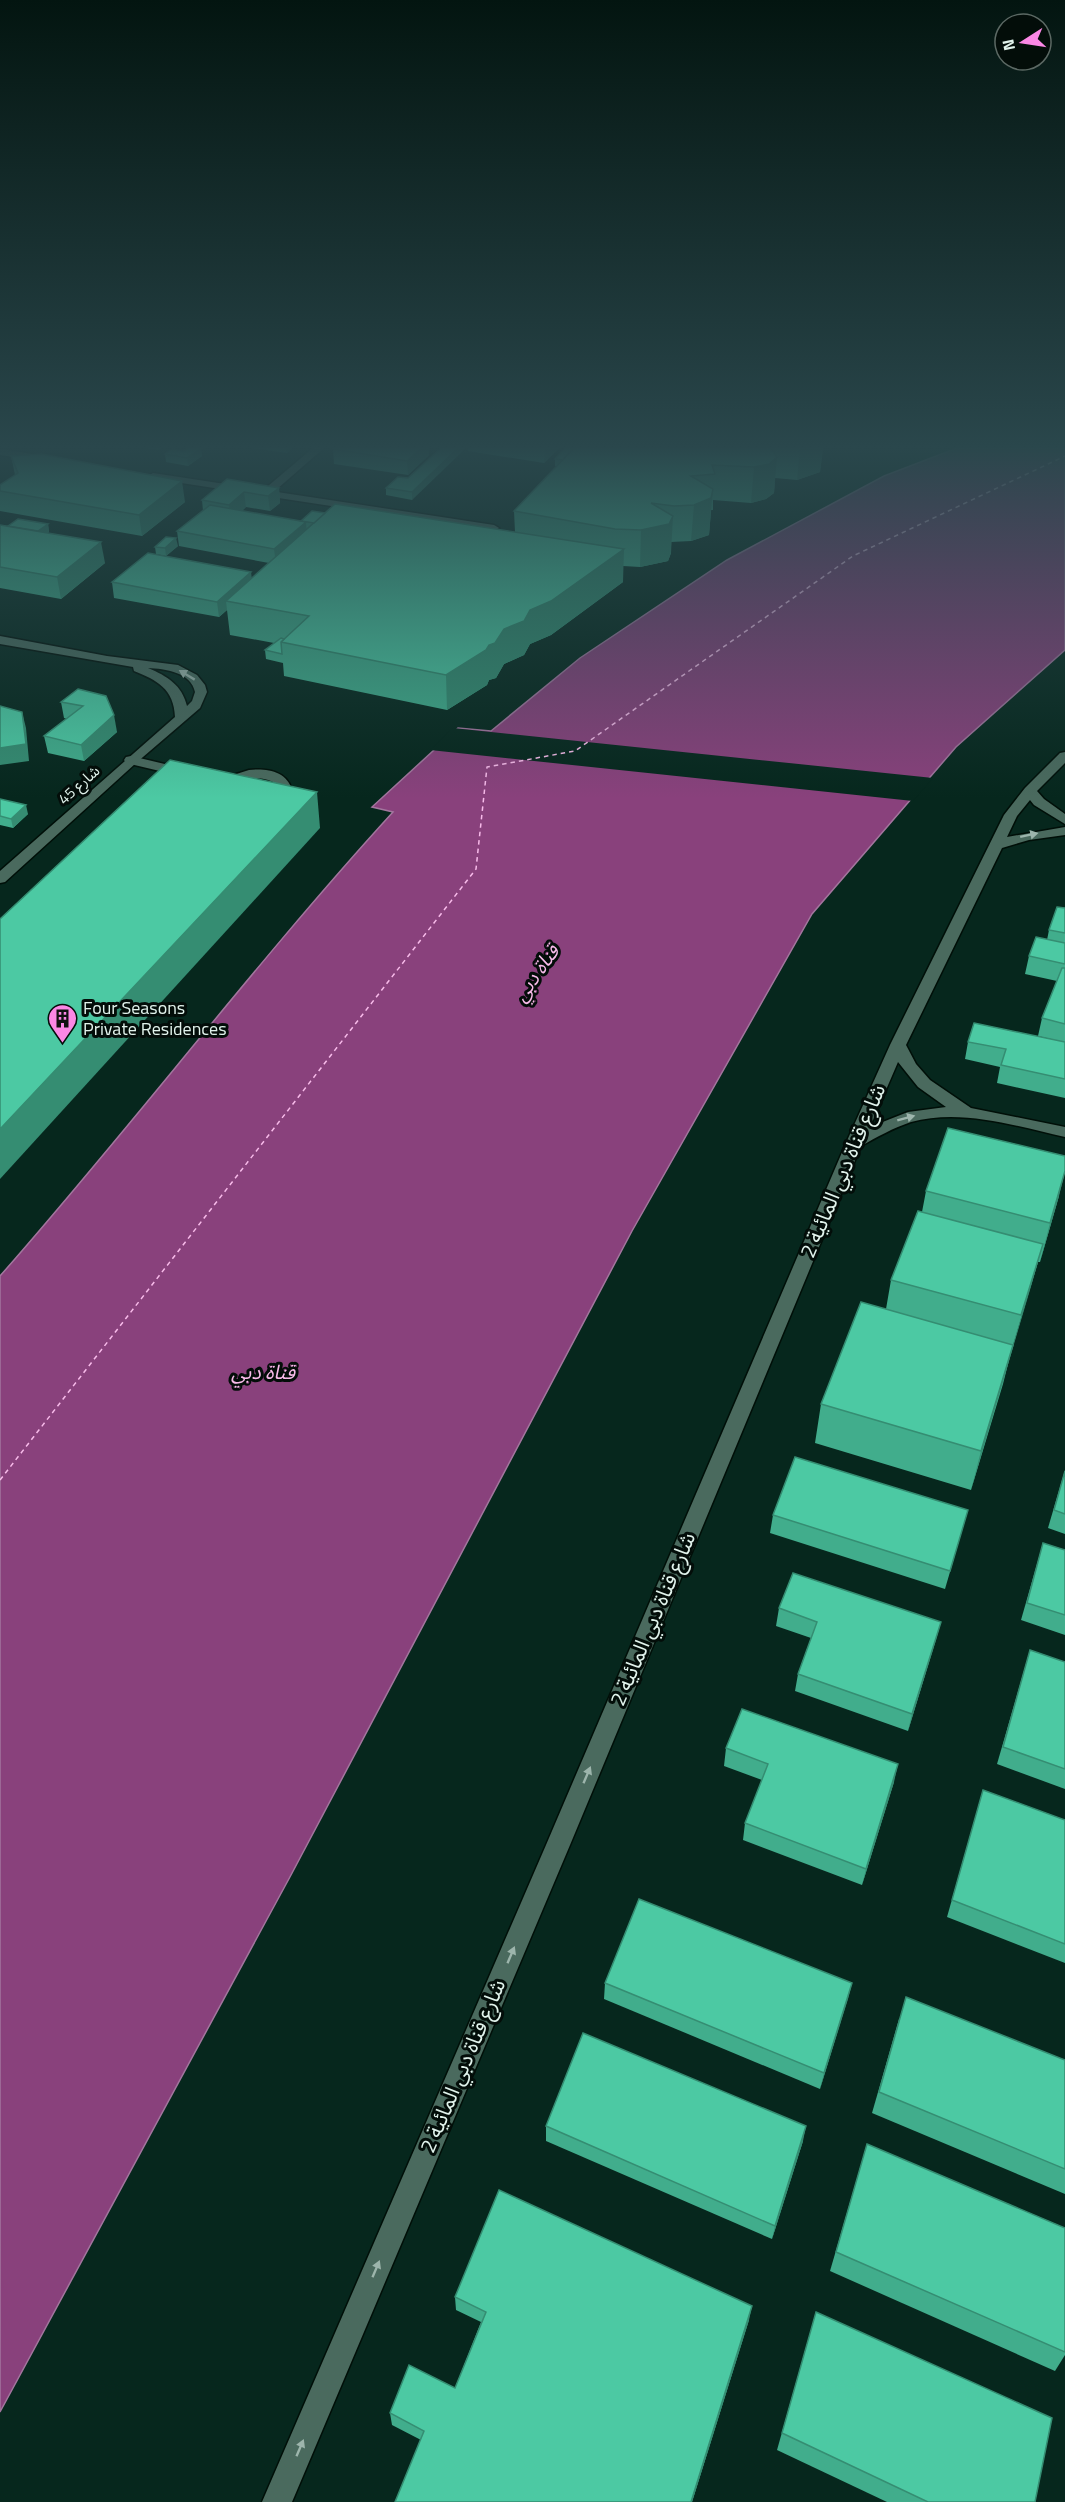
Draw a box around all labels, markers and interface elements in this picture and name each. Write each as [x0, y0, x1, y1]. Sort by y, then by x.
north arrow [993, 12, 1053, 72]
text: N [995, 37, 1021, 53]
one-way arrow [178, 670, 195, 680]
street label: شارع 45 [53, 759, 106, 810]
one-way arrow [1020, 830, 1039, 839]
water label: قناة دبي [505, 936, 568, 1008]
place label: Four Seasons Private Residences [83, 994, 227, 1042]
building icon: Four Seasons Private Residences [46, 1002, 78, 1044]
street label: شارع قناة دبي المائية 2 [791, 1079, 894, 1263]
one-way arrow [897, 1113, 915, 1122]
water label: قناة دبي [231, 1356, 297, 1388]
street label: شارع قناة دبي المائية 2 [601, 1527, 704, 1711]
one-way arrow [583, 1766, 592, 1784]
one-way arrow [506, 1945, 516, 1963]
street label: شارع قناة دبي المائية 2 [411, 1974, 514, 2158]
one-way arrow [372, 2260, 382, 2278]
one-way arrow [295, 2439, 305, 2457]

